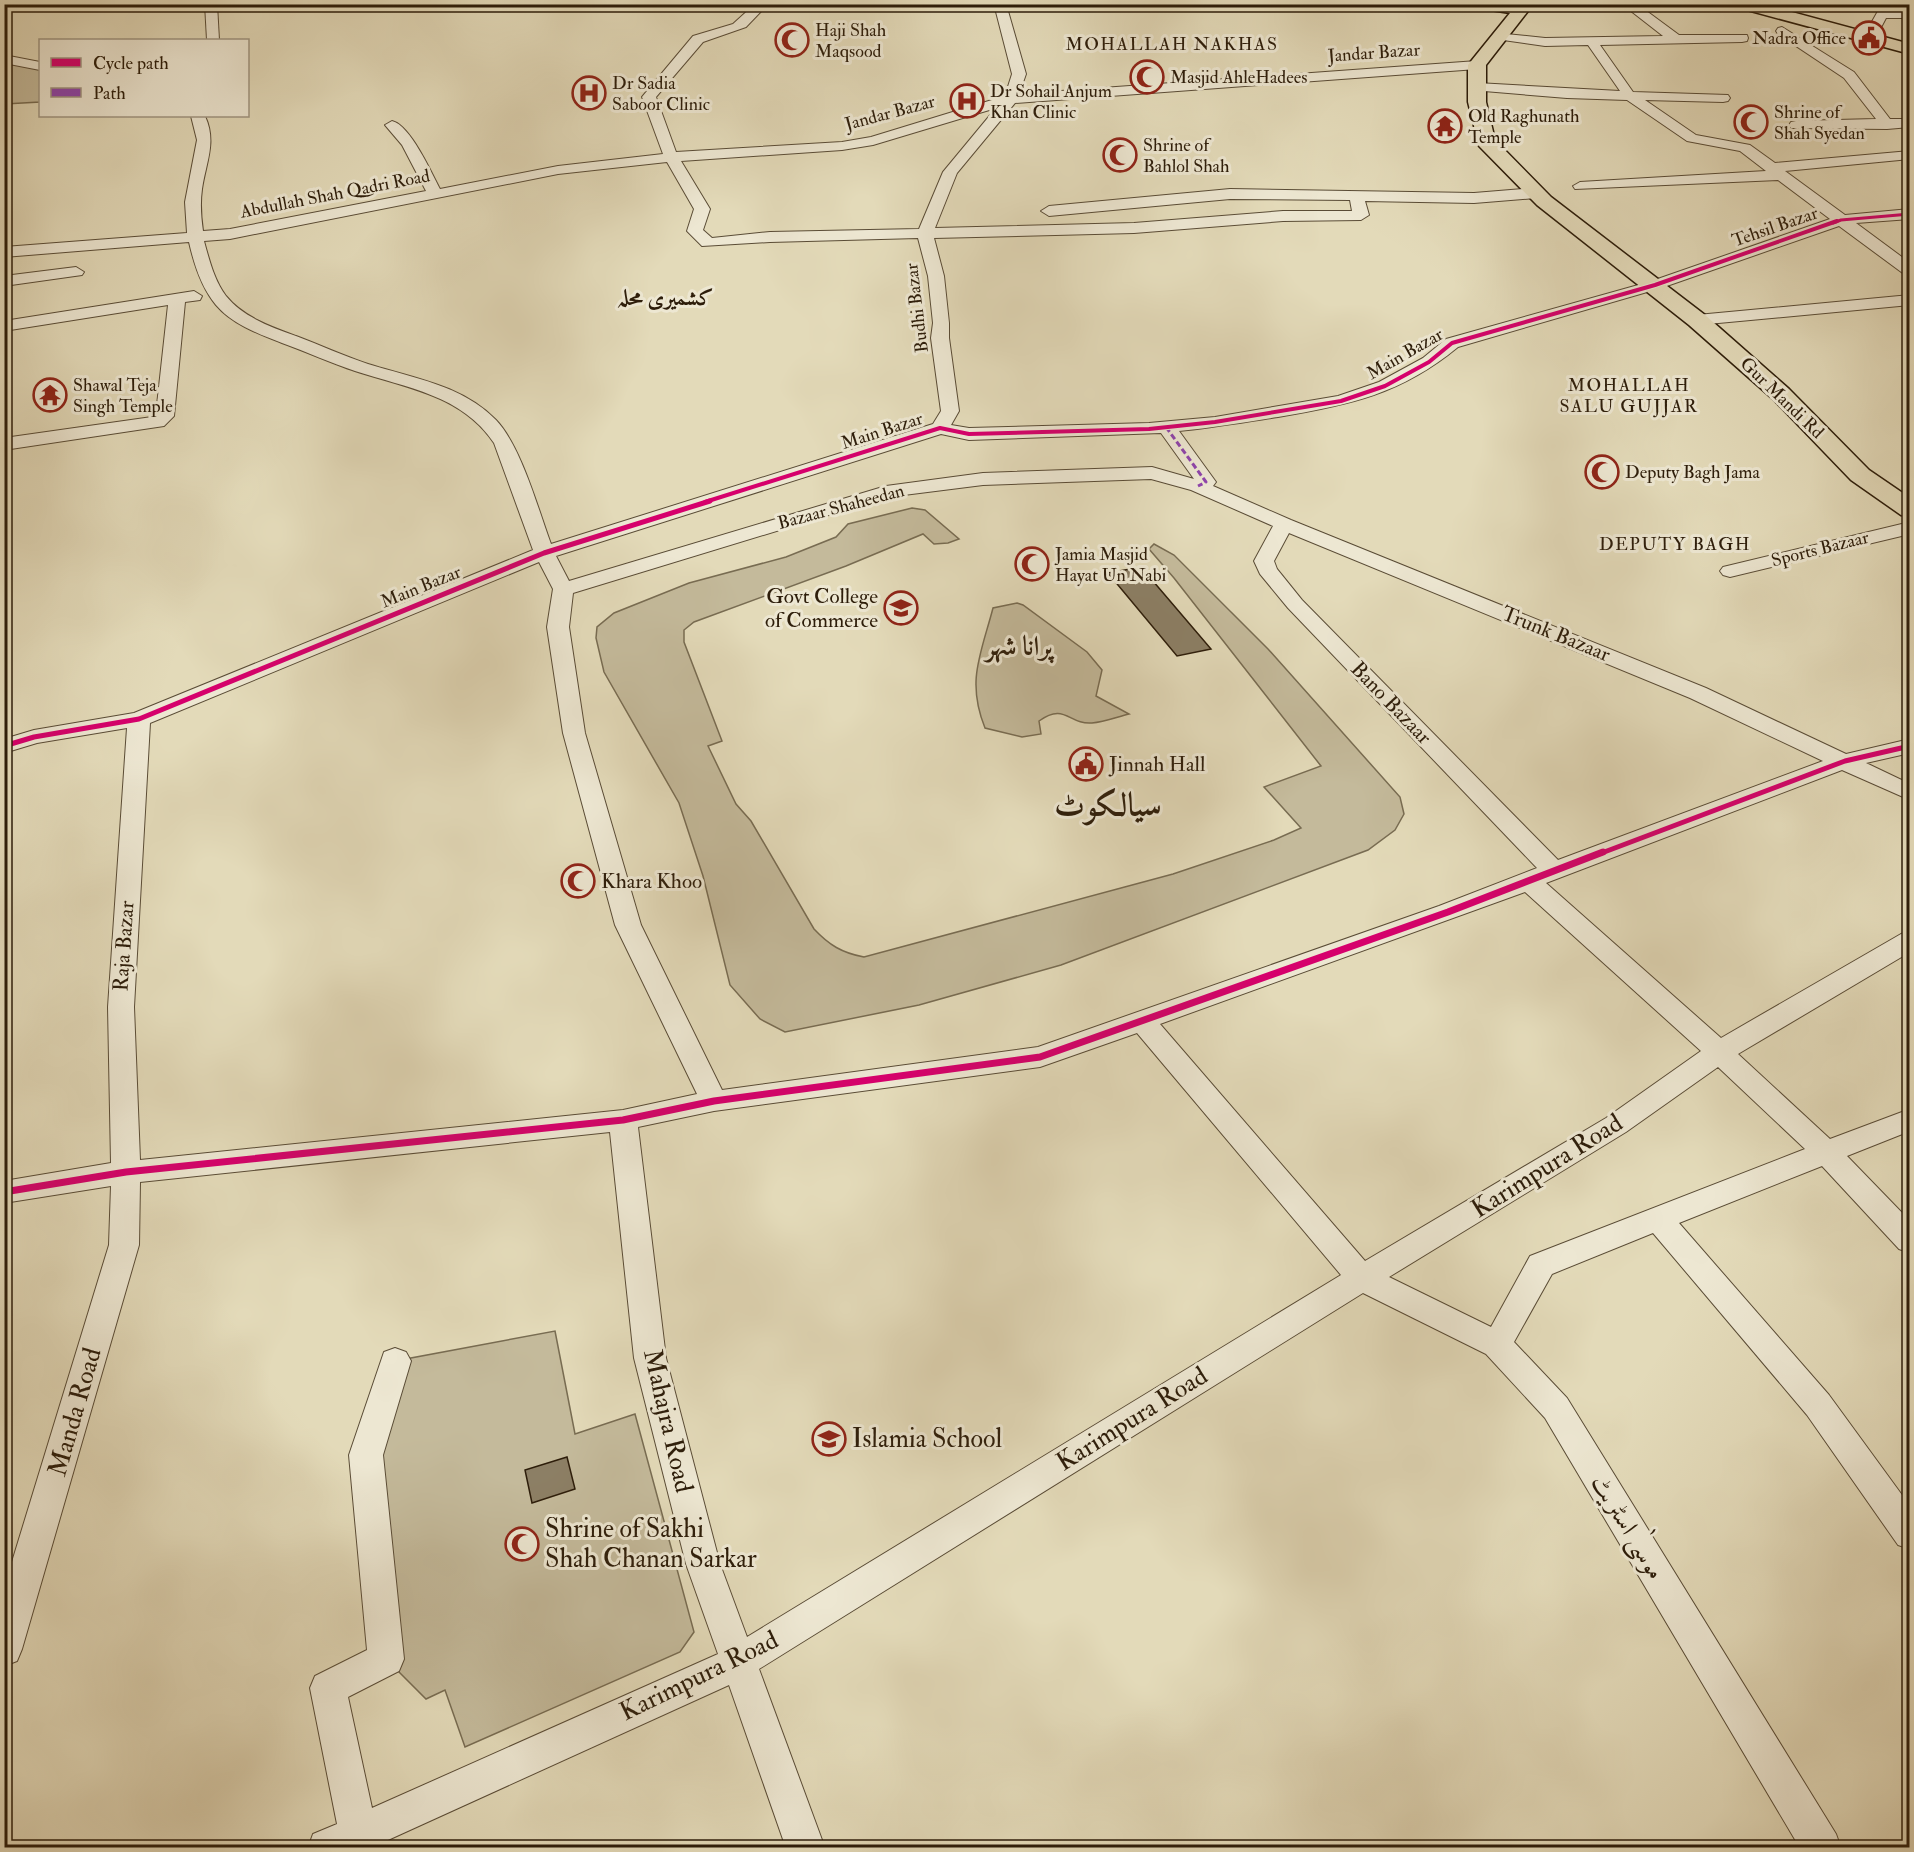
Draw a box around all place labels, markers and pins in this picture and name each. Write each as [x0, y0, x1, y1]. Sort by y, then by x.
place label: Haji Shah Maqsood [815, 19, 887, 63]
public building icon: Nadra Office [1851, 20, 1887, 56]
mosque icon: Haji Shah Maqsood [774, 22, 810, 58]
place label: Nadra Office [1752, 27, 1846, 50]
mosque icon: Masjid AhleHadees [1129, 59, 1165, 95]
place label: Masjid AhleHadees [1170, 66, 1307, 89]
place label: Dr Sadia Saboor Clinic [612, 72, 710, 116]
hospital icon: Dr Sadia Saboor Clinic [571, 75, 607, 111]
place label: Dr Sohail Anjum Khan Clinic [990, 80, 1112, 124]
hospital icon: Dr Sohail Anjum Khan Clinic [949, 83, 985, 119]
place label: Shrine of Shah Syedan [1774, 101, 1865, 145]
mosque icon: Shrine of Shah Syedan [1733, 104, 1769, 140]
place label: Old Raghunath Temple [1468, 105, 1580, 149]
temple icon: Old Raghunath Temple [1427, 108, 1463, 144]
place label: Shrine of Bahlol Shah [1143, 134, 1230, 178]
mosque icon: Shrine of Bahlol Shah [1102, 137, 1138, 173]
place label: Shawal Teja Singh Temple [73, 374, 173, 418]
temple icon: Shawal Teja Singh Temple [32, 377, 68, 413]
mosque icon: Deputy Bagh Jama [1584, 454, 1620, 490]
place label: Deputy Bagh Jama [1625, 461, 1761, 484]
place label: Jamia Masjid Hayat Un Nabi [1054, 543, 1166, 587]
mosque icon: Jamia Masjid Hayat Un Nabi [1014, 546, 1050, 582]
place label: Govt College of Commerce [765, 583, 878, 634]
school or university icon: Govt College of Commerce [883, 590, 919, 626]
public building icon: Jinnah Hall [1068, 746, 1104, 782]
place label: Jinnah Hall [1108, 751, 1206, 778]
mosque icon: Khara Khoo [560, 863, 596, 899]
place label: Khara Khoo [601, 868, 702, 895]
school or university icon: Islamia School [811, 1421, 847, 1457]
place label: Islamia School [852, 1423, 1002, 1455]
place label: Shrine of Sakhi Shah Chanan Sarkar [545, 1513, 757, 1575]
mosque icon: Shrine of Sakhi Shah Chanan Sarkar [504, 1526, 540, 1562]

